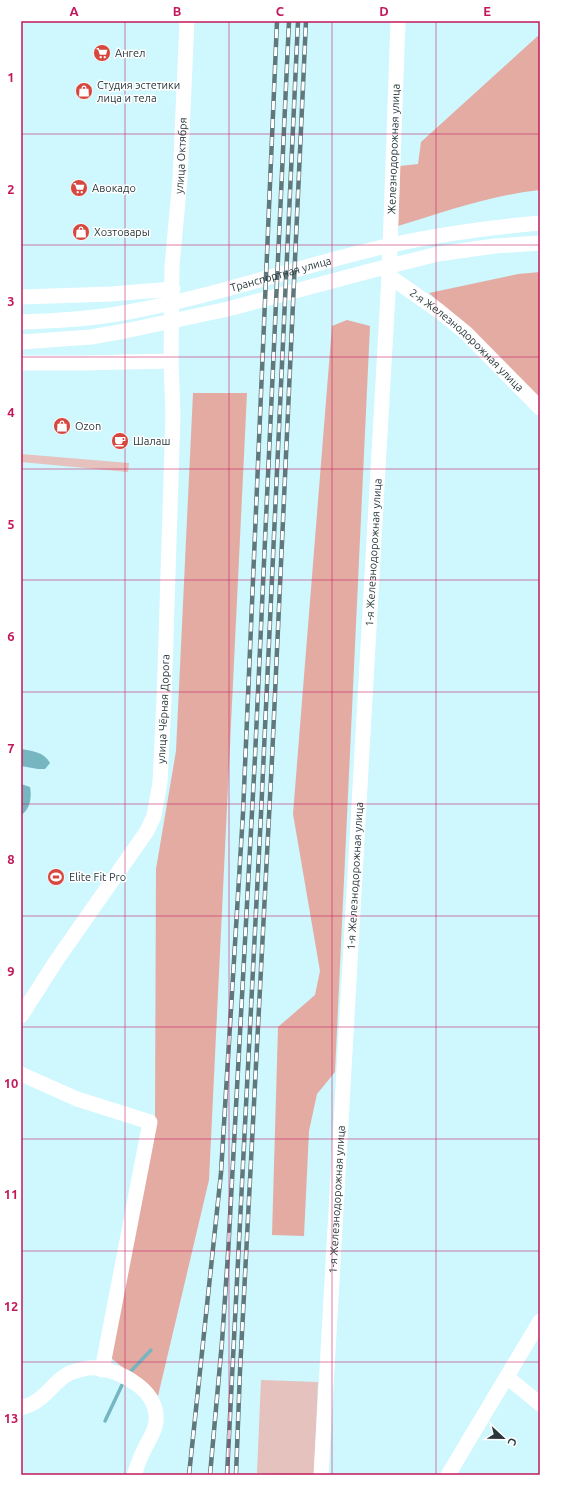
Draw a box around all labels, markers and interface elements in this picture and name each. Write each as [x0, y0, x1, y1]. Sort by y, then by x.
text: A [69, 4, 79, 18]
text: B [173, 4, 182, 18]
text: C [276, 4, 285, 18]
text: D [379, 4, 389, 18]
text: E [483, 4, 491, 18]
supermarket icon: Ангел [92, 43, 112, 63]
place label: Ангел [115, 47, 146, 59]
text: 1 [7, 70, 15, 84]
place label: Студия эстетики лица и тела [97, 79, 180, 104]
shop icon: Студия эстетики лица и тела [74, 81, 94, 101]
street label: Железнодорожная улица [385, 84, 402, 214]
street label: улица Октября [173, 117, 189, 194]
supermarket icon: Авокадо [69, 178, 89, 198]
text: 2 [7, 182, 15, 196]
place label: Авокадо [92, 182, 136, 194]
shop icon: Хозтовары [71, 222, 91, 242]
place label: Хозтовары [94, 226, 150, 238]
street label: Транспортная улица [229, 254, 333, 294]
street label: 2-я Железнодорожная улица [407, 286, 526, 394]
text: 3 [7, 294, 15, 308]
text: 4 [7, 405, 15, 419]
shop icon: Ozon [52, 416, 72, 436]
place label: Ozon [75, 420, 101, 432]
cafe icon: Шалаш [110, 431, 130, 451]
place label: Шалаш [133, 435, 170, 447]
street label: 1-я Железнодорожная улица [363, 478, 384, 627]
text: 5 [7, 517, 15, 531]
text: 6 [7, 629, 15, 643]
street label: улица Чёрная Дорога [155, 654, 171, 764]
text: 7 [7, 741, 15, 755]
street label: 1-я Железнодорожная улица [345, 802, 365, 950]
text: 8 [7, 852, 15, 866]
sports icon: Elite Fit Pro [46, 867, 66, 887]
place label: Elite Fit Pro [69, 871, 126, 883]
text: 9 [7, 964, 15, 978]
text: 10 [4, 1076, 18, 1090]
street label: 1-я Железнодорожная улица [326, 1125, 347, 1274]
text: 11 [4, 1187, 18, 1201]
text: 12 [4, 1299, 18, 1313]
text: 13 [4, 1411, 18, 1425]
north arrow [483, 1418, 523, 1458]
text: С [505, 1436, 519, 1447]

